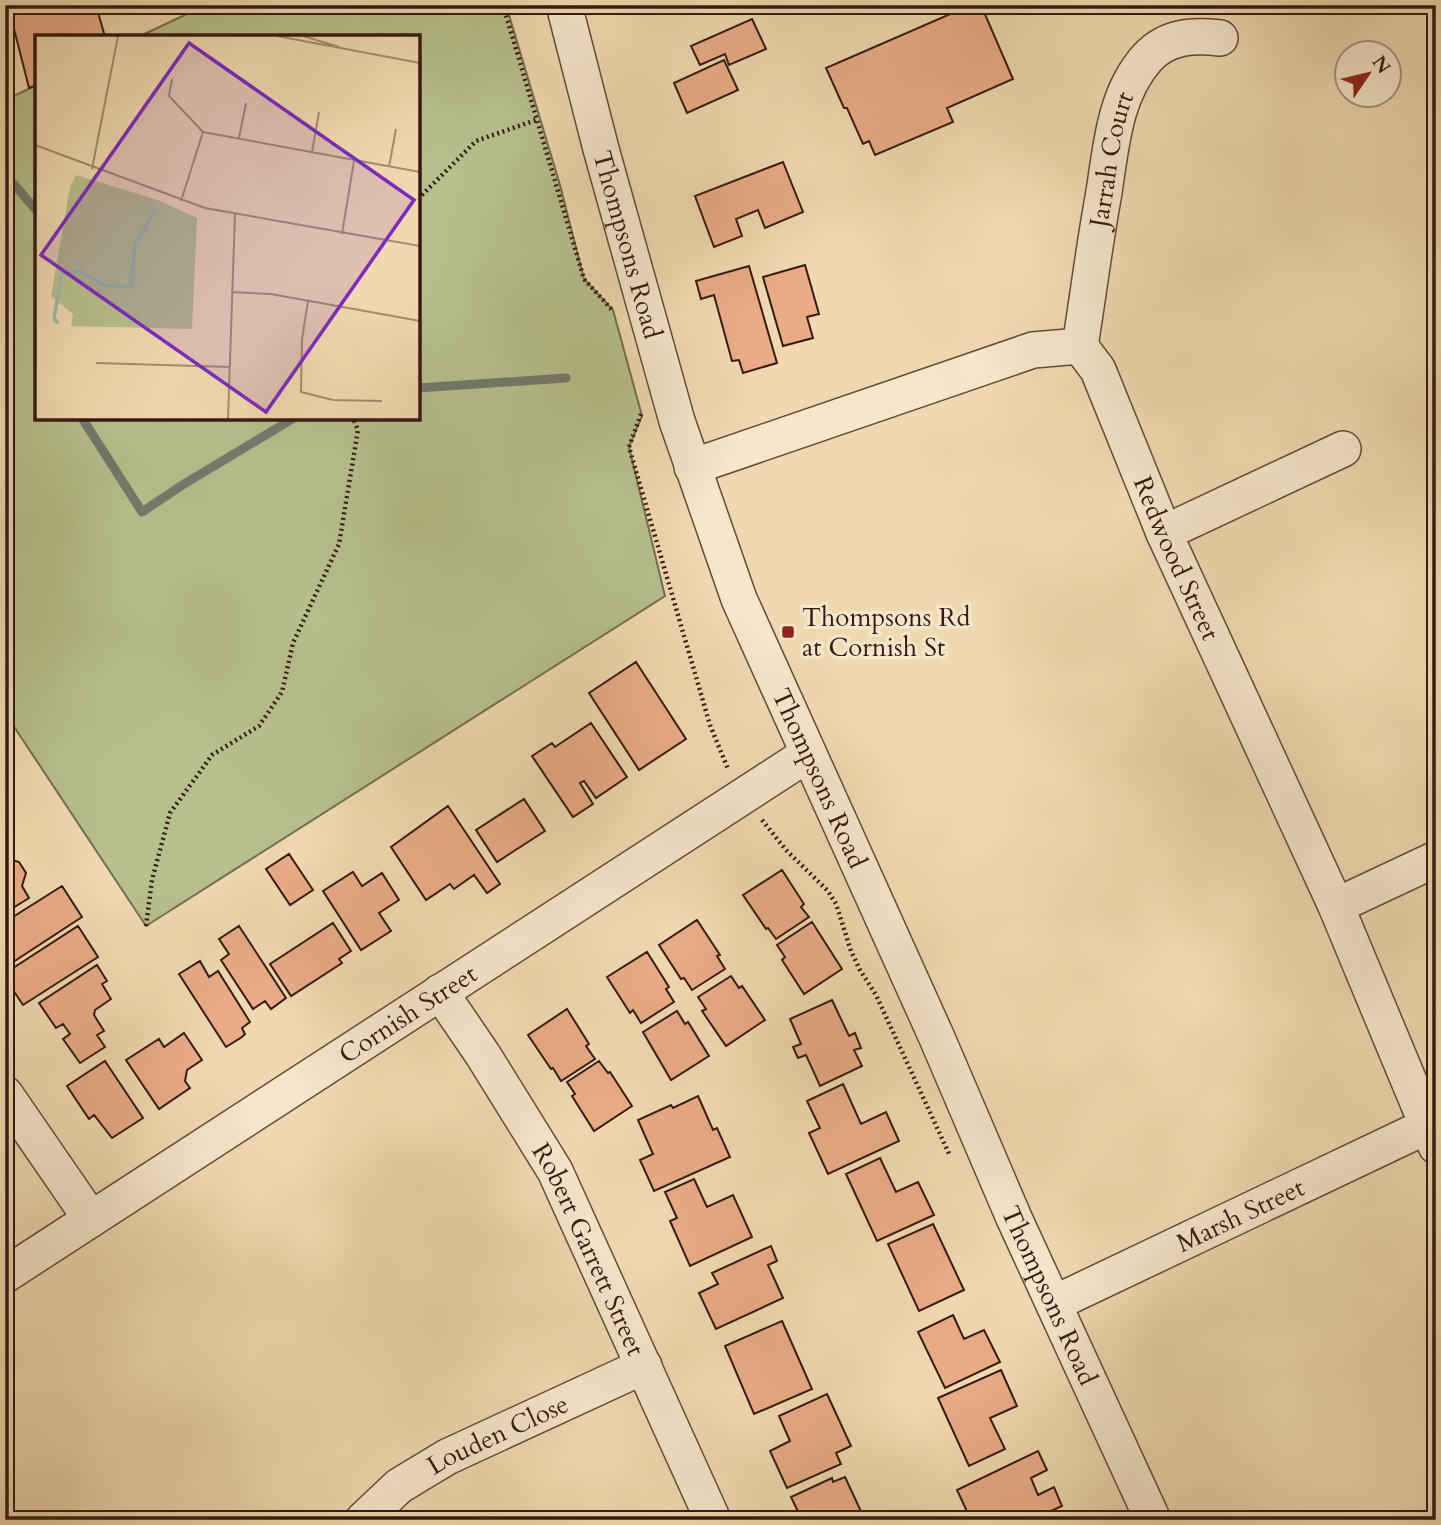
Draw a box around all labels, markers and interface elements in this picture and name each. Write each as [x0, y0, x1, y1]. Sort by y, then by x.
inset map [35, 35, 420, 420]
north arrow [1332, 38, 1402, 108]
text: N [1366, 51, 1397, 79]
street label: Jarrah Court [1080, 86, 1142, 234]
street label: Thompsons Road [585, 147, 671, 343]
street label: Redwood Street [1125, 471, 1229, 646]
place label: Thompsons Rd at Cornish St [802, 600, 970, 665]
marker: Thompsons Rd at Cornish St [780, 624, 796, 640]
street label: Thompsons Road [764, 683, 876, 874]
street label: Cornish Street [332, 956, 484, 1071]
street label: Robert Garrett Street [524, 1136, 654, 1361]
street label: Marsh Street [1170, 1170, 1310, 1260]
street label: Thompsons Road [993, 1200, 1106, 1391]
street label: Louden Close [420, 1386, 574, 1483]

